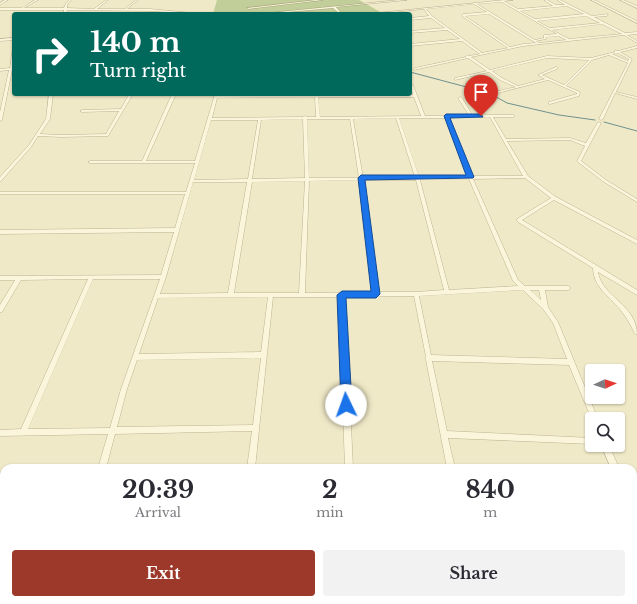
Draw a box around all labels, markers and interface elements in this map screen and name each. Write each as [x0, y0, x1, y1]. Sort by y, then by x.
text: 140 m [90, 25, 180, 60]
icon: right [24, 28, 76, 80]
text: Turn right [90, 60, 186, 82]
pin [464, 75, 498, 116]
icon: arrive [470, 81, 492, 103]
north arrow [585, 364, 625, 404]
map controls [585, 364, 625, 452]
position arrow [325, 384, 367, 426]
button: search [585, 412, 625, 452]
text: 20:39 [122, 475, 194, 504]
text: 2 [322, 475, 338, 504]
text: 840 [466, 475, 515, 504]
text: Arrival [135, 504, 181, 521]
text: min [316, 504, 344, 521]
text: m [483, 504, 497, 521]
button: Exit [12, 550, 315, 596]
button: Share [323, 550, 625, 596]

